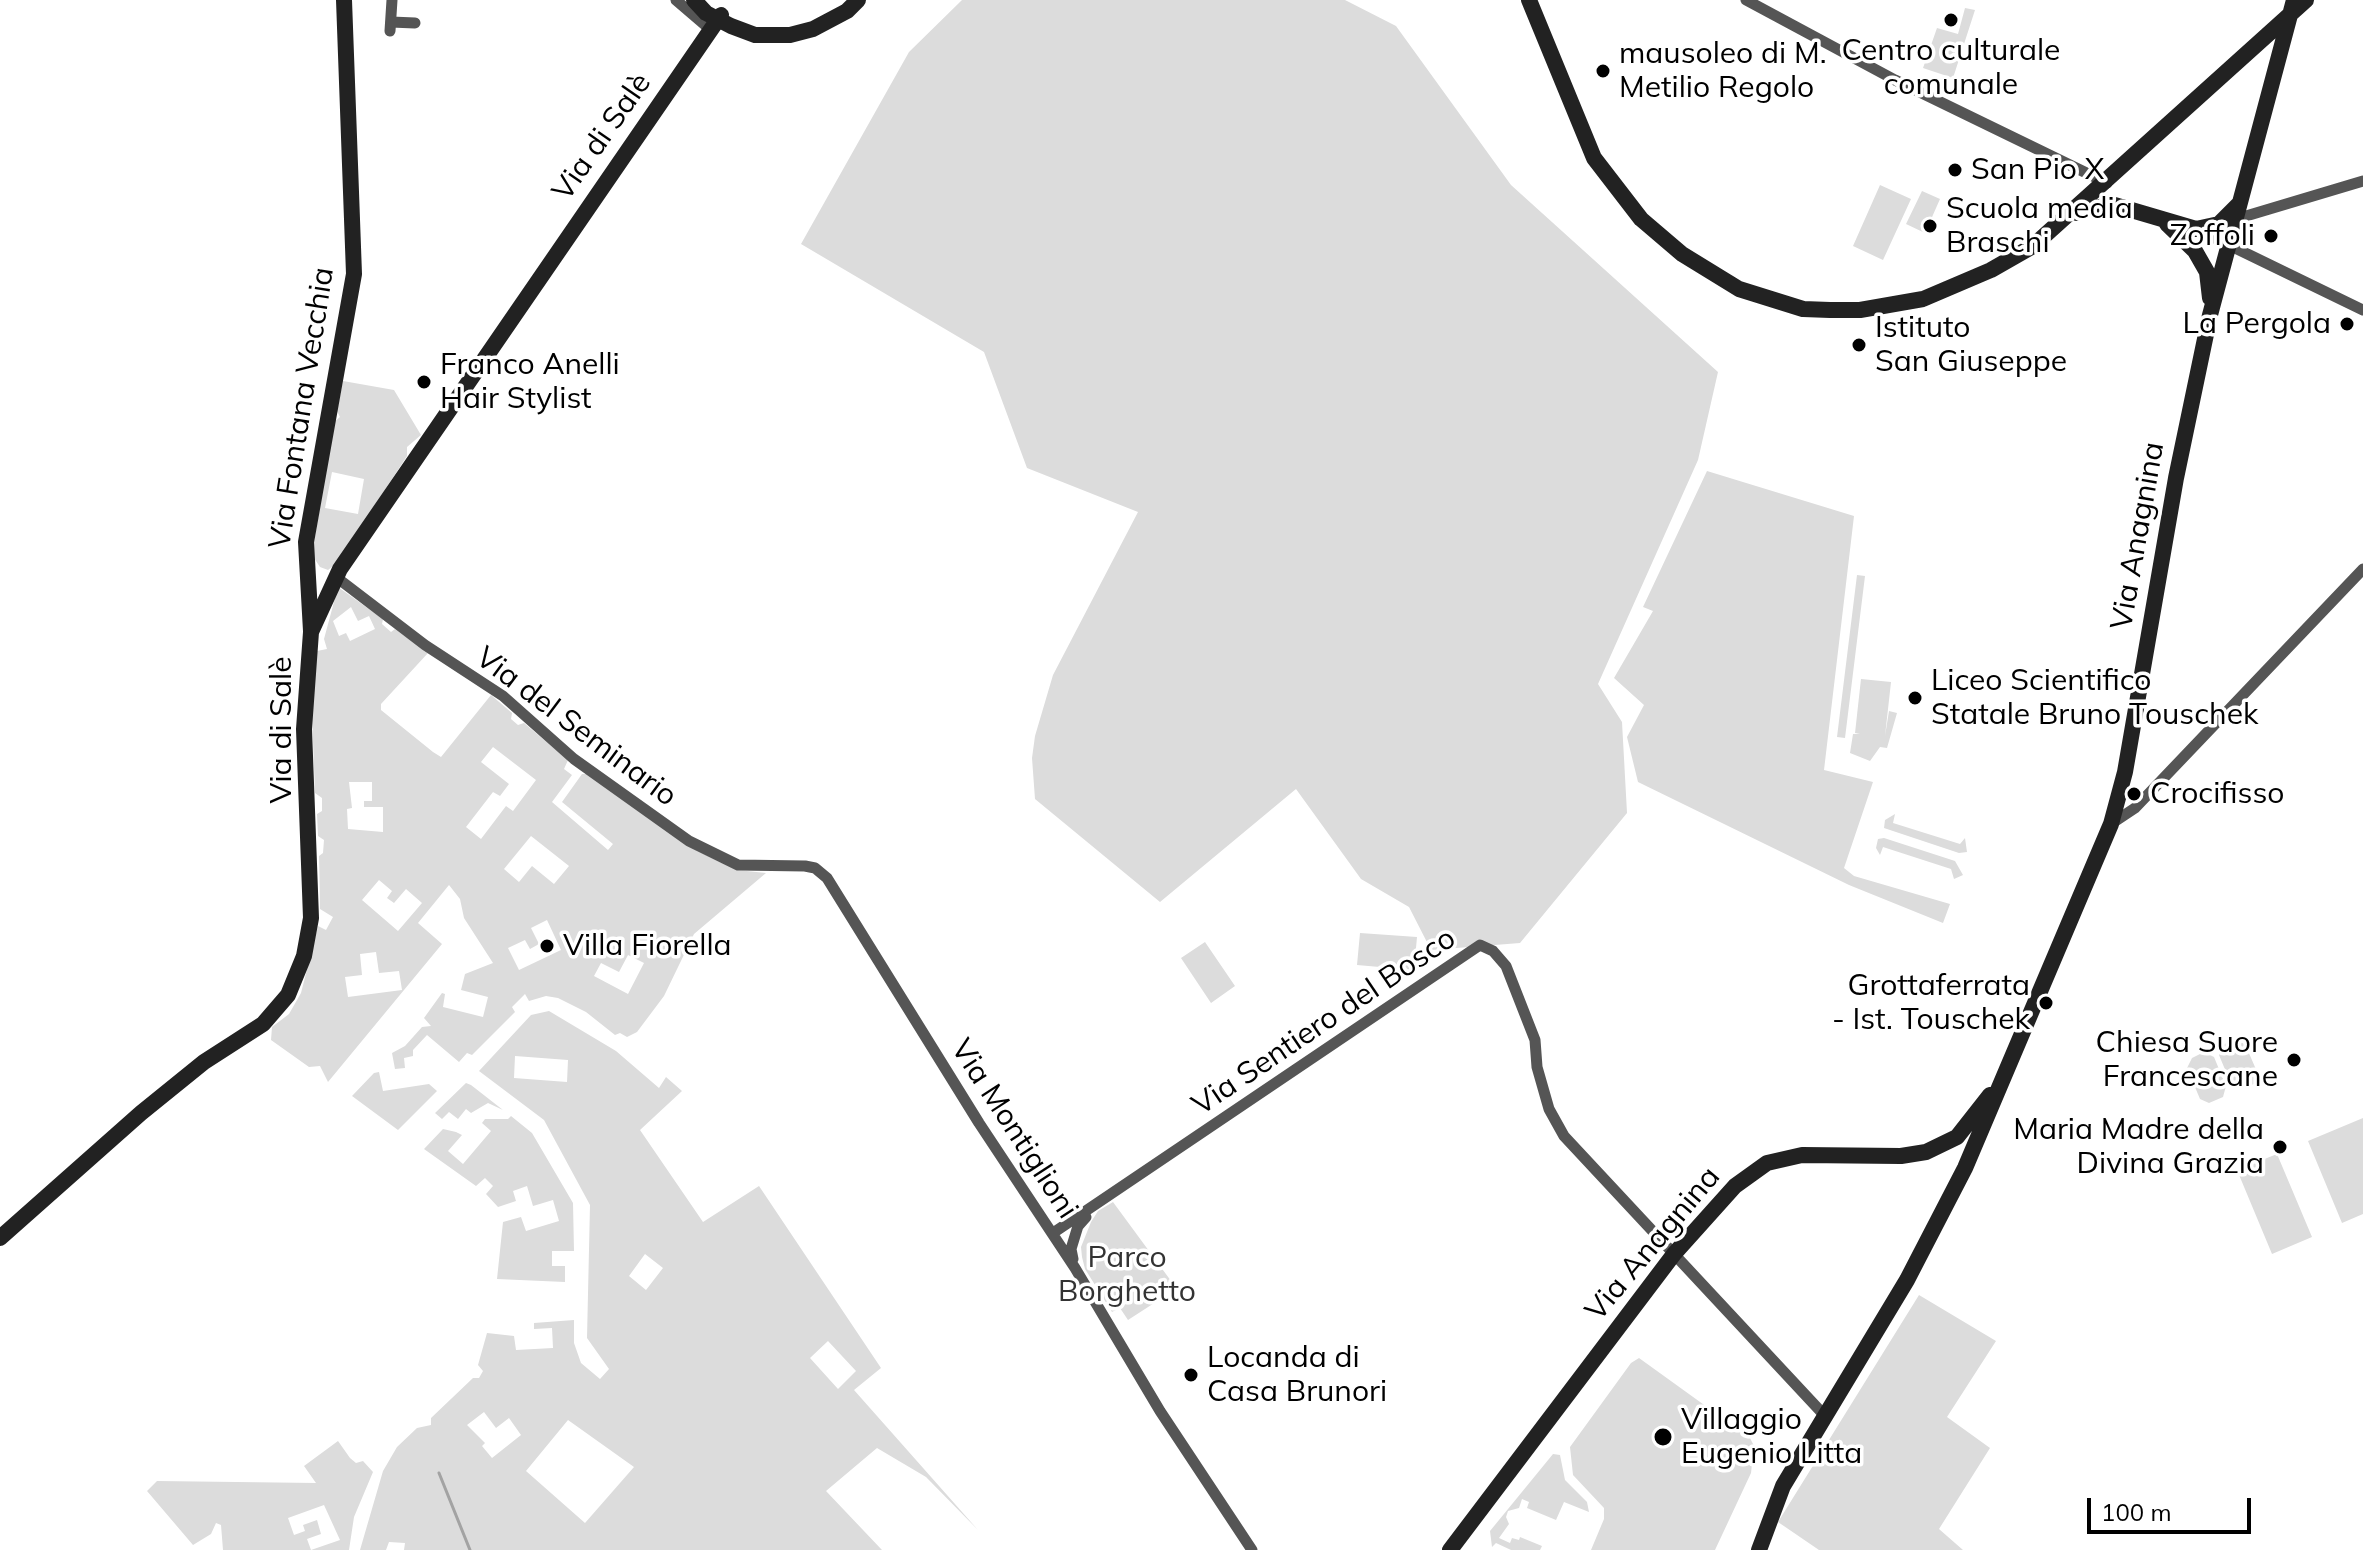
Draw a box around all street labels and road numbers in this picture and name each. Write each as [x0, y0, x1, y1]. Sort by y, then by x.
street label: Via di Salè [545, 66, 659, 208]
street label: Via Fontana Vecchia [262, 265, 342, 551]
street label: Via Anagnina [2104, 439, 2172, 633]
street label: Via del Seminario [468, 640, 684, 814]
street label: Via di Salè [264, 656, 300, 804]
street label: Via Sentiero del Bosco [1186, 921, 1462, 1123]
street label: Via Montiglioni [943, 1033, 1085, 1225]
street label: Via Anagnina [1578, 1160, 1728, 1328]

